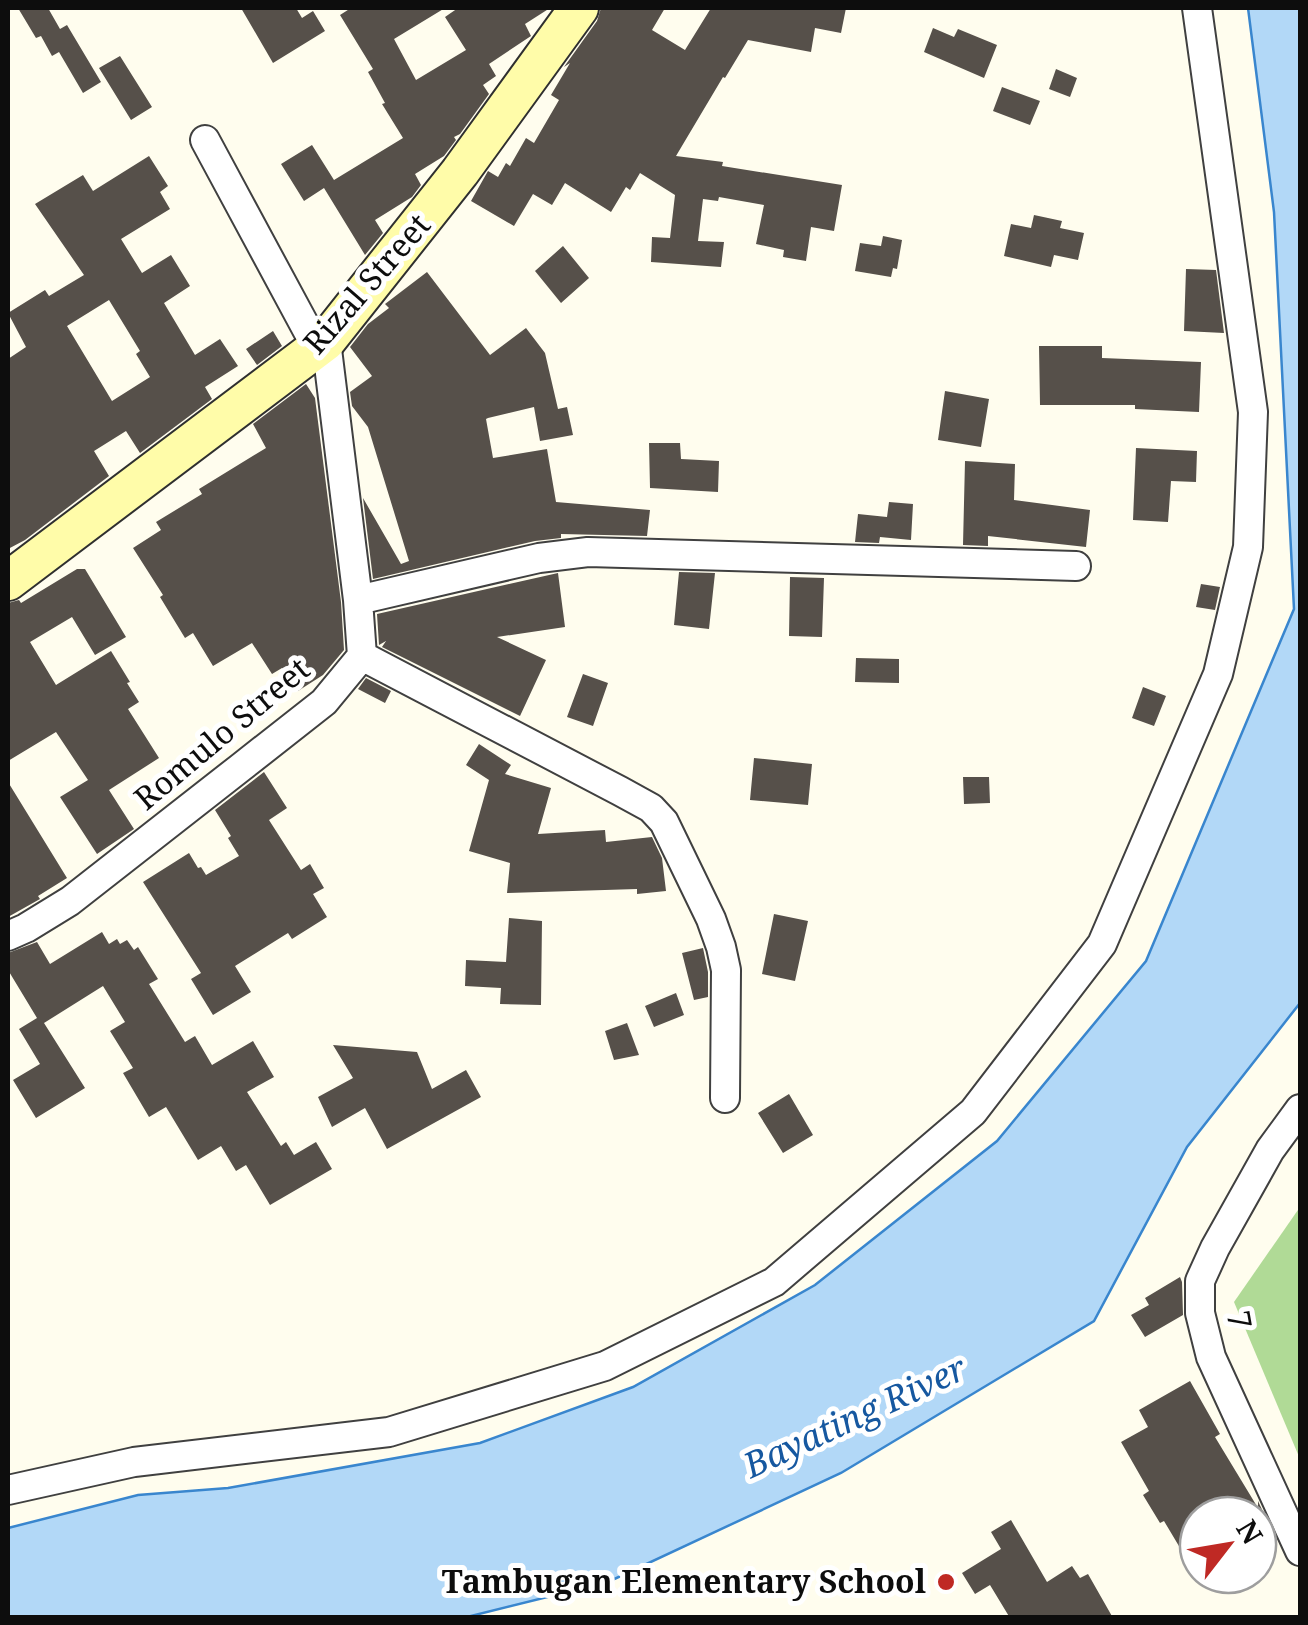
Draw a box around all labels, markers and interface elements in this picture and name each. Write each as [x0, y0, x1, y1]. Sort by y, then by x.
street label: Rizal Street [293, 204, 439, 362]
street label: Romulo Street [124, 647, 318, 819]
street label: 7 [1218, 1307, 1263, 1332]
water label: Bayating River [735, 1343, 974, 1488]
north arrow [1178, 1495, 1278, 1595]
text: N [1228, 1512, 1272, 1551]
place label: Tambugan Elementary School [442, 1559, 926, 1602]
marker: Tambugan Elementary School [935, 1571, 957, 1593]

